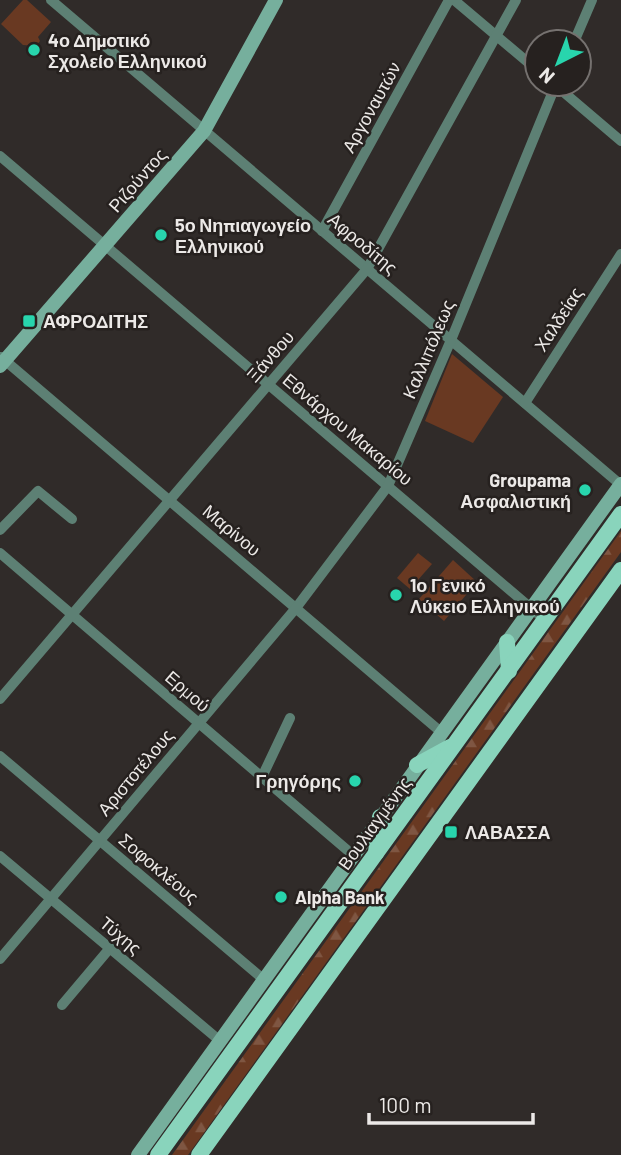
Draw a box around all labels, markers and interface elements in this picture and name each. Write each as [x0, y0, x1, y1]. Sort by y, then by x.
north arrow [523, 28, 593, 98]
place label: 4ο Δημοτικό Σχολείο Ελληνικού [48, 29, 207, 72]
marker: 4ο Δημοτικό Σχολείο Ελληνικού [26, 42, 42, 58]
street label: Αργοναυτών [337, 58, 405, 156]
text: N [534, 63, 559, 89]
street label: Ριζούντος [103, 143, 171, 216]
street label: Αφροδίτης [324, 208, 402, 279]
place label: 5ο Νηπιαγωγείο Ελληνικού [175, 214, 311, 257]
marker: 5ο Νηπιαγωγείο Ελληνικού [153, 227, 169, 243]
street label: Χαλδείας [529, 282, 587, 355]
street label: Καλλιπόλεως [397, 296, 459, 402]
place label: ΑΦΡΟΔΙΤΗΣ [43, 310, 148, 332]
marker: ΑΦΡΟΔΙΤΗΣ [21, 313, 37, 329]
street label: Ξάνθου [242, 326, 298, 386]
street label: Εθνάρχου Μακαρίου [279, 368, 417, 490]
place label: Groupama Ασφαλιστική [460, 469, 571, 512]
marker: Groupama Ασφαλιστική [577, 482, 593, 498]
street label: Μαρίνου [199, 500, 265, 560]
place label: 1ο Γενικό Λύκειο Ελληνικού [410, 574, 560, 617]
marker: 1ο Γενικό Λύκειο Ελληνικού [388, 587, 404, 603]
street label: Ερμού [161, 666, 215, 716]
street label: Αριστοτέλους [92, 724, 178, 820]
place label: Γρηγόρης [256, 770, 341, 792]
street label: Βουλιαγμένης [333, 772, 415, 874]
marker: Γρηγόρης [347, 773, 363, 789]
place label: ΛΑΒΑΣΣΑ [465, 821, 551, 843]
marker: ΛΑΒΑΣΣΑ [443, 824, 459, 840]
street label: Σοφοκλέους [115, 828, 204, 908]
place label: Alpha Bank [295, 886, 385, 908]
marker: Alpha Bank [273, 889, 289, 905]
street label: Τύχης [96, 911, 146, 959]
scale bar [369, 1082, 534, 1126]
text: 100 m [379, 1092, 432, 1117]

